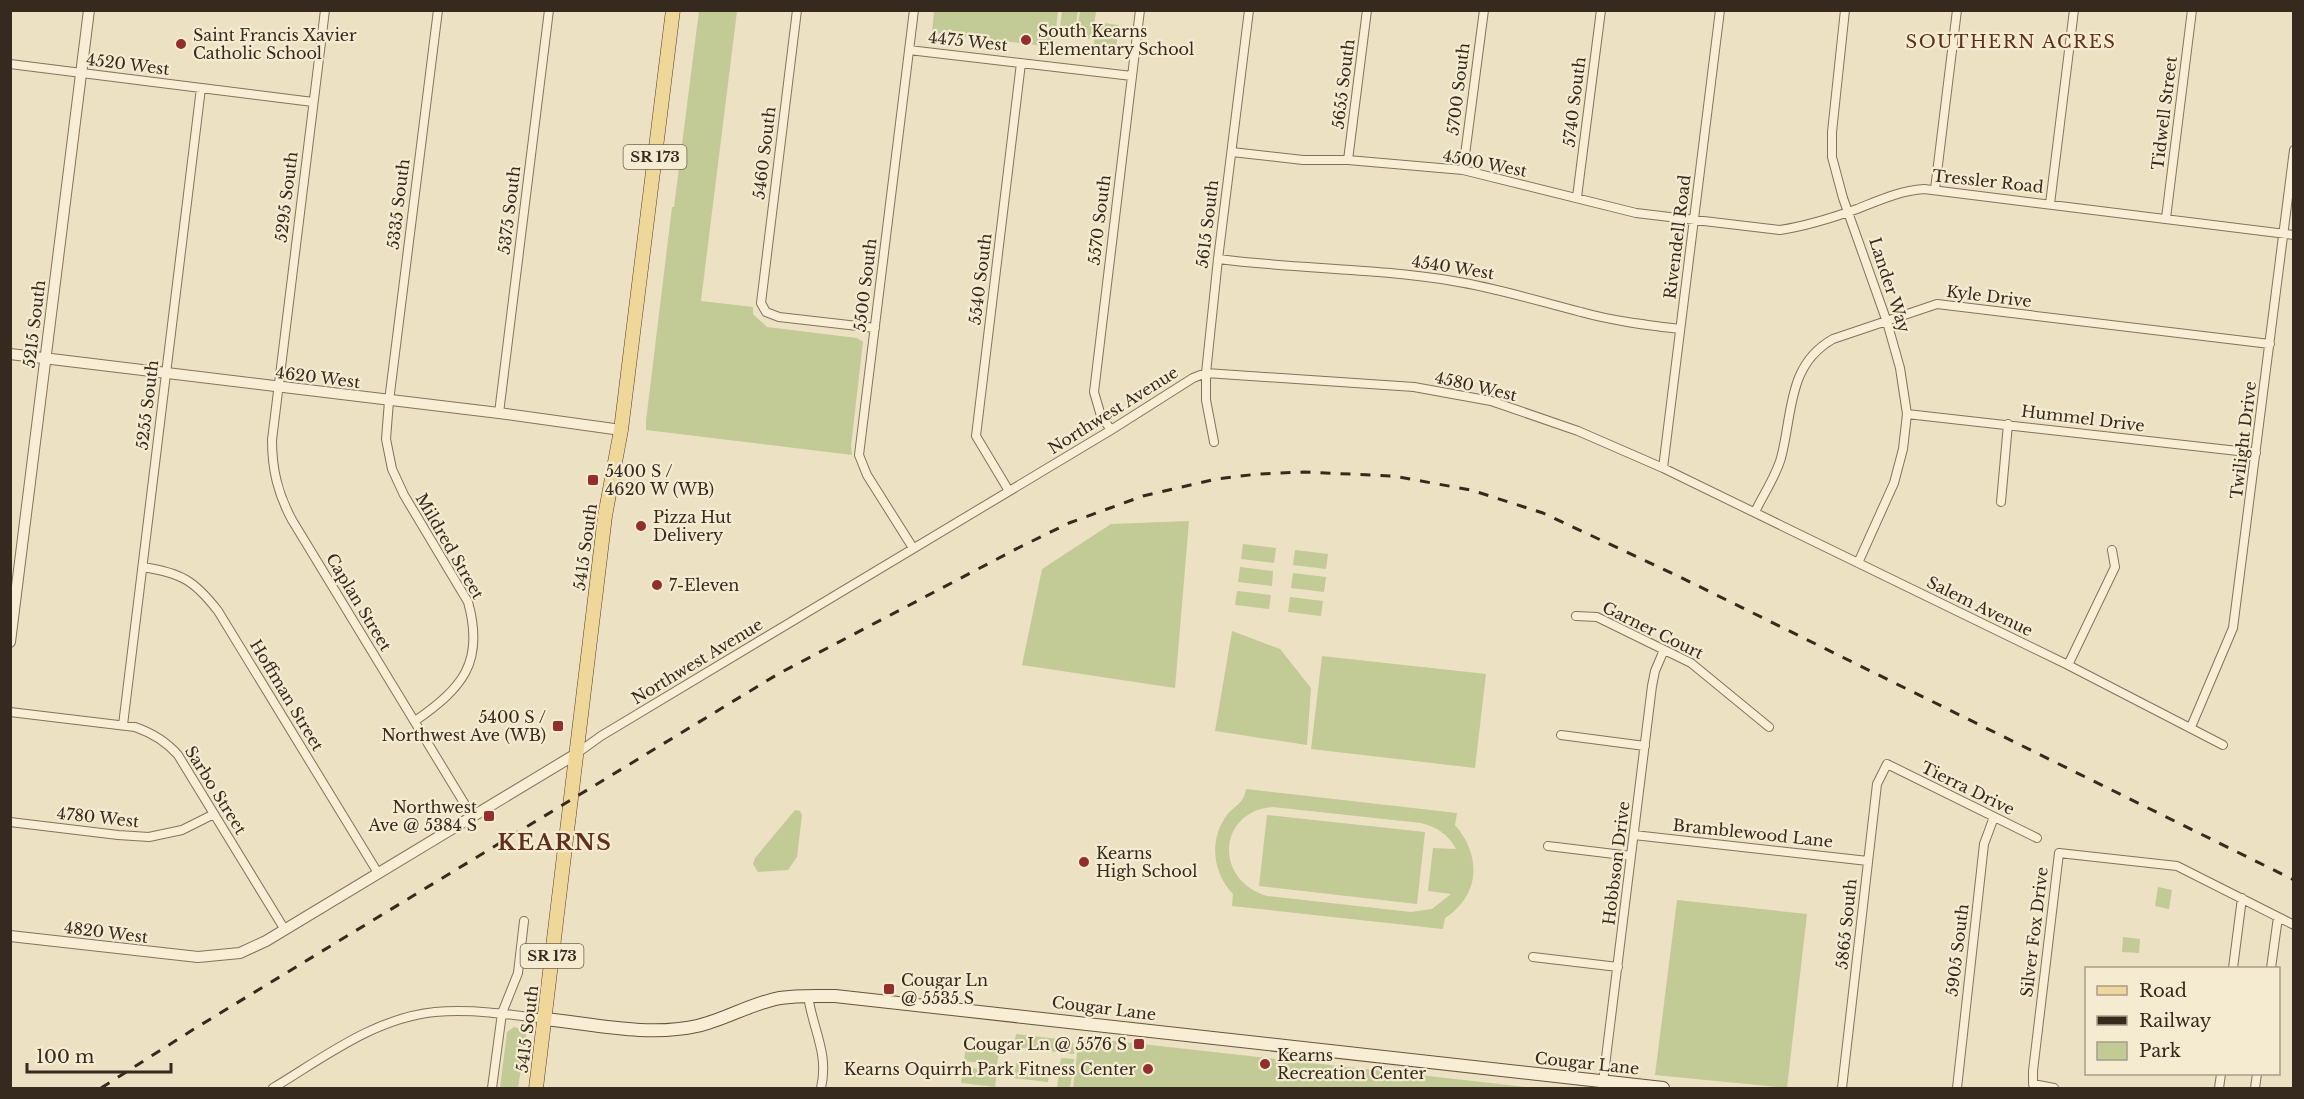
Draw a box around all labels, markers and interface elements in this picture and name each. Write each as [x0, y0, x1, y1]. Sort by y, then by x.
place label: South Kearns Elementary School [1038, 21, 1194, 59]
place label: Saint Francis Xavier Catholic School [193, 25, 357, 63]
street label: 4475 West [927, 27, 1009, 55]
district label: SOUTHERN ACRES [1906, 31, 2116, 53]
marker: South Kearns Elementary School [1019, 33, 1033, 47]
marker: Saint Francis Xavier Catholic School [174, 37, 188, 51]
street label: 5655 South [1328, 38, 1358, 130]
street label: 5700 South [1442, 42, 1474, 136]
street label: 4520 West [85, 49, 171, 79]
street label: Tidwell Street [2147, 55, 2181, 171]
street label: 5740 South [1559, 56, 1589, 148]
street label: 5460 South [748, 105, 780, 201]
road number: SR 173 [624, 145, 686, 169]
street label: 4500 West [1441, 145, 1529, 181]
street label: 5295 South [270, 150, 302, 244]
street label: 5335 South [383, 158, 413, 250]
street label: 5375 South [494, 165, 524, 255]
street label: Tressler Road [1931, 165, 2045, 197]
street label: Rivendell Road [1659, 173, 1695, 300]
street label: 5570 South [1084, 174, 1114, 266]
street label: 5615 South [1192, 179, 1222, 269]
street label: 5540 South [964, 232, 996, 326]
street label: Lander Way [1865, 235, 1915, 336]
street label: 5500 South [849, 237, 881, 333]
street label: 4540 West [1410, 251, 1496, 283]
street label: 5215 South [19, 279, 49, 369]
street label: Kyle Drive [1945, 281, 2033, 311]
street label: 5255 South [132, 359, 162, 451]
street label: 4620 West [275, 362, 361, 392]
street label: Northwest Avenue [1044, 362, 1182, 458]
street label: 4580 West [1433, 367, 1519, 405]
street label: Twilight Drive [2226, 380, 2260, 500]
street label: Hummel Drive [2020, 401, 2146, 435]
place label: 5400 S / 4620 W (WB) [605, 461, 714, 499]
marker: 5400 S / 4620 W (WB) [586, 473, 600, 487]
street label: Mildred Street [412, 489, 488, 603]
street label: 5415 South [569, 502, 601, 592]
place label: Pizza Hut Delivery [653, 507, 732, 545]
marker: Pizza Hut Delivery [634, 519, 648, 533]
street label: Caplan Street [322, 550, 396, 654]
street label: Salem Avenue [1924, 572, 2036, 640]
place label: 7-Eleven [669, 575, 739, 595]
marker: 7-Eleven [650, 578, 664, 592]
street label: Garner Court [1599, 597, 1707, 663]
street label: Northwest Avenue [628, 614, 766, 708]
street label: Hoffman Street [246, 636, 328, 754]
place label: 5400 S / Northwest Ave (WB) [381, 707, 546, 745]
marker: 5400 S / Northwest Ave (WB) [551, 719, 565, 733]
street label: Sarbo Street [181, 742, 251, 838]
street label: Tierra Drive [1918, 757, 2018, 819]
place label: Northwest Ave @ 5384 S [367, 797, 477, 835]
street label: Hobbson Drive [1598, 800, 1634, 926]
street label: 4780 West [56, 803, 140, 831]
marker: Northwest Ave @ 5384 S [482, 809, 496, 823]
street label: Bramblewood Lane [1672, 815, 1834, 851]
district label: KEARNS [498, 829, 612, 856]
place label: Kearns High School [1096, 843, 1197, 881]
marker: Kearns High School [1077, 855, 1091, 869]
street label: Silver Fox Drive [2016, 866, 2052, 998]
street label: 5865 South [1831, 878, 1861, 970]
street label: 5905 South [1941, 903, 1973, 997]
street label: 4820 West [63, 917, 149, 947]
road number: SR 173 [520, 944, 584, 968]
legend [2085, 967, 2280, 1075]
place label: Cougar Ln @ 5535 S [901, 970, 988, 1008]
text: Road [2139, 980, 2187, 1002]
marker: Cougar Ln @ 5535 S [882, 982, 896, 996]
street label: 5415 South [512, 984, 542, 1074]
street label: Cougar Lane [1051, 992, 1157, 1024]
text: Railway [2139, 1010, 2212, 1032]
place label: Cougar Ln @ 5576 S [963, 1034, 1127, 1054]
scale bar [27, 1036, 171, 1074]
marker: Cougar Ln @ 5576 S [1132, 1037, 1146, 1051]
text: Park [2139, 1040, 2181, 1062]
place label: Kearns Recreation Center [1277, 1045, 1427, 1083]
text: 100 m [36, 1046, 94, 1068]
street label: Cougar Lane [1534, 1048, 1640, 1078]
marker: Kearns Recreation Center [1258, 1057, 1272, 1071]
place label: Kearns Oquirrh Park Fitness Center [844, 1059, 1136, 1079]
marker: Kearns Oquirrh Park Fitness Center [1141, 1062, 1155, 1076]

